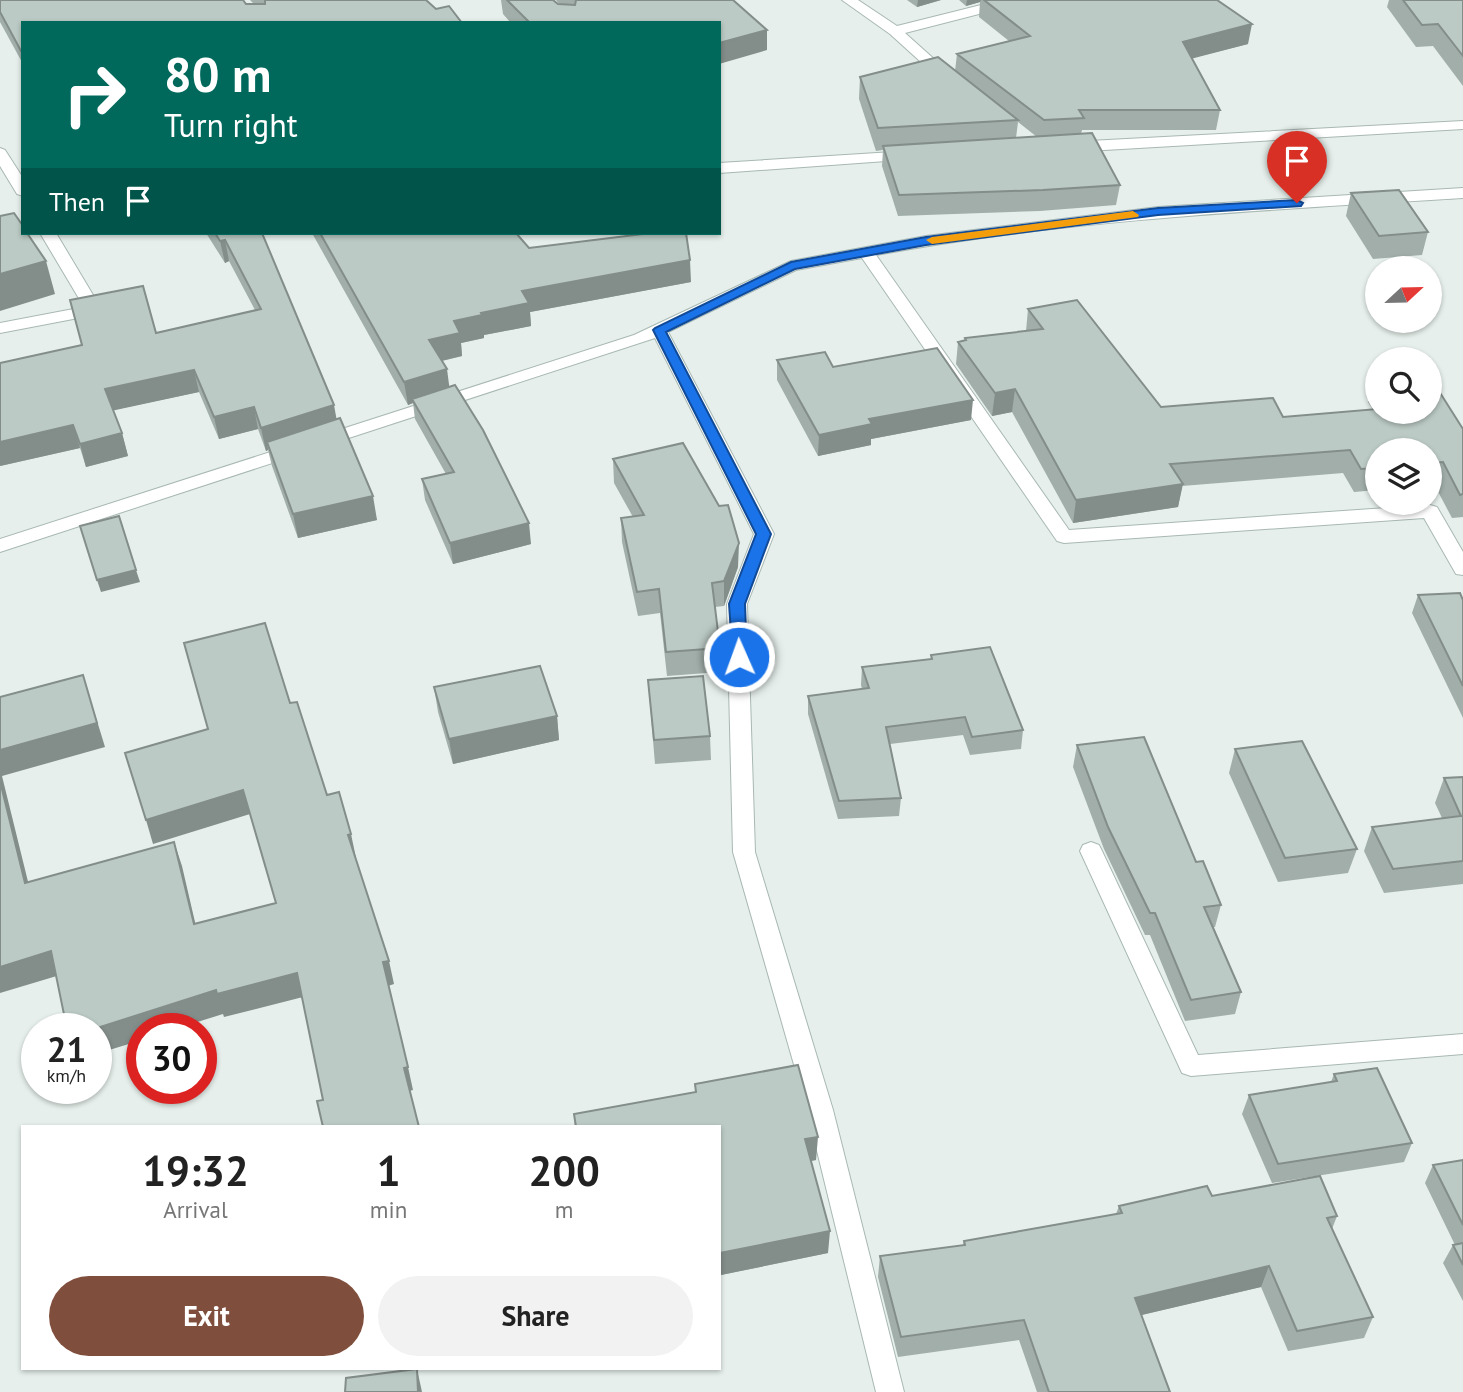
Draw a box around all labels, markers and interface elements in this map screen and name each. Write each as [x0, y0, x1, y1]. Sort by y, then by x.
text: 80 m [164, 42, 271, 106]
icon: right [49, 49, 140, 140]
text: Turn right [164, 104, 298, 146]
pin [1267, 131, 1327, 203]
icon: arrive [1278, 142, 1316, 180]
icon: arrive [119, 182, 157, 220]
text: Then [49, 185, 105, 218]
north arrow [1365, 256, 1442, 332]
map controls [1365, 256, 1442, 515]
button: search [1365, 347, 1442, 424]
button: layers [1365, 438, 1442, 515]
position arrow [702, 620, 776, 694]
speed limit sign: 30 [126, 1013, 217, 1104]
text: 21 [47, 1026, 86, 1072]
text: km/h [47, 1064, 86, 1087]
text: 19:32 [142, 1143, 249, 1198]
text: 1 [377, 1143, 400, 1198]
text: 200 [528, 1143, 600, 1198]
text: Arrival [163, 1195, 228, 1224]
text: min [370, 1195, 407, 1224]
text: m [555, 1195, 573, 1224]
button: Exit [49, 1276, 364, 1356]
button: Share [378, 1276, 693, 1356]

